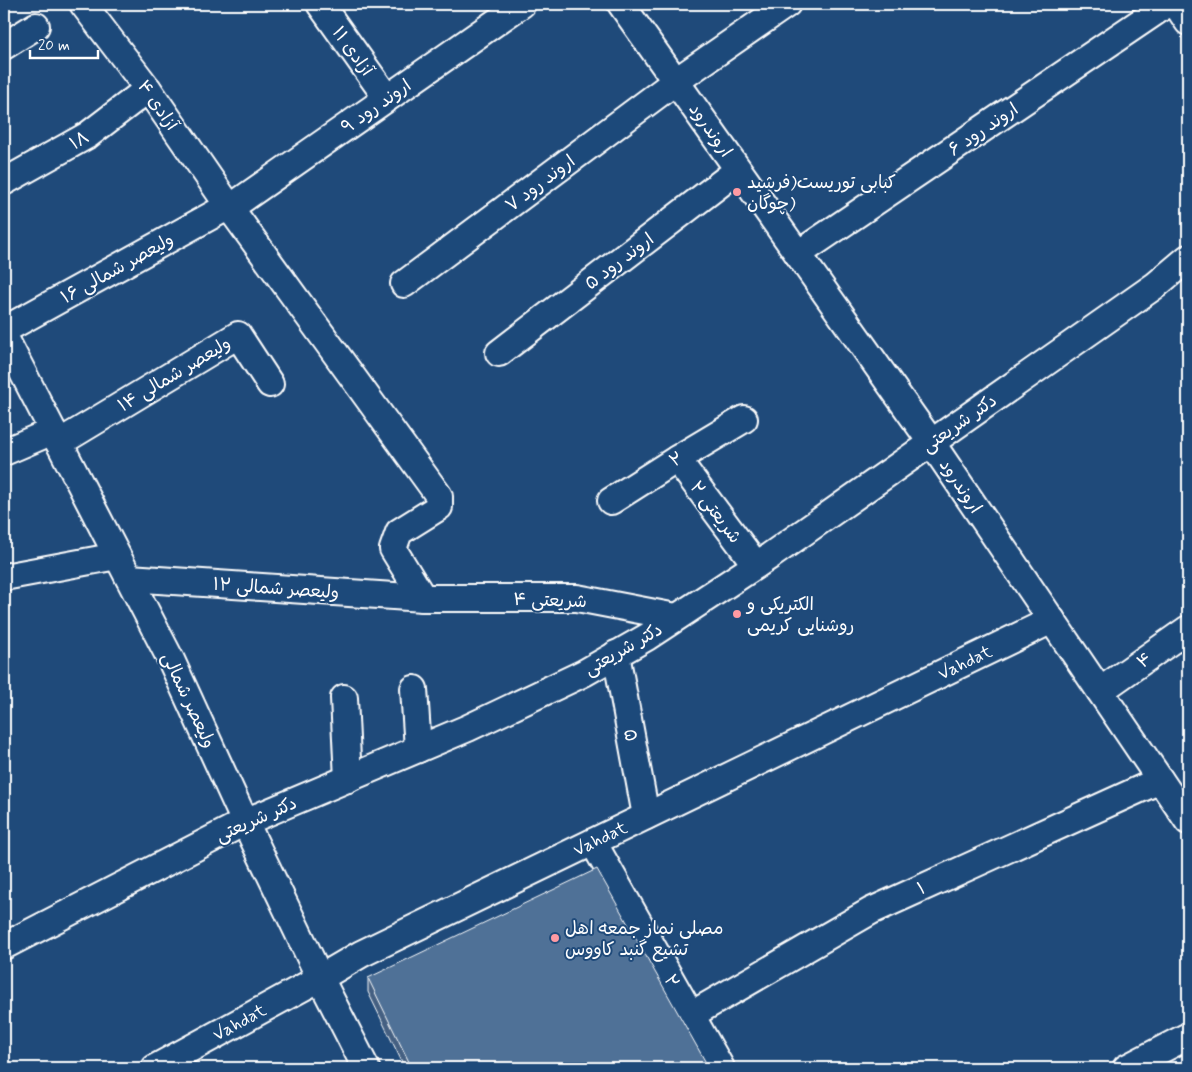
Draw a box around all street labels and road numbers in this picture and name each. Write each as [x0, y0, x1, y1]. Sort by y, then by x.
street label: آزادی ۱۱ [326, 22, 379, 83]
street label: اروند رود ۹ [337, 74, 416, 140]
street label: آزادی ۴ [131, 76, 184, 137]
street label: اروند رود ۶ [944, 98, 1023, 162]
street label: اروندرود [683, 99, 738, 162]
street label: ۱۸ [65, 126, 94, 156]
street label: اروند رود ۷ [501, 150, 580, 218]
street label: ولیعصر شمالی ۱۶ [57, 228, 178, 310]
street label: اروند رود ۵ [580, 228, 659, 296]
street label: ولیعصر شمالی ۱۴ [113, 332, 236, 418]
street label: دکتر شریعتی [917, 389, 1002, 458]
street label: ۲ [665, 446, 688, 473]
street label: اروندرود [933, 455, 987, 519]
street label: شریعتی ۲ [684, 477, 747, 549]
street label: ولیعصر شمالی ۱۲ [212, 573, 340, 605]
street label: شریعتی ۴ [513, 588, 587, 614]
street label: دکتر شریعتی [580, 618, 667, 682]
street label: Vahdat [934, 640, 997, 686]
street label: ۴ [1132, 647, 1157, 675]
street label: ولیعصر شمالی [155, 649, 221, 752]
street label: ۵ [617, 727, 643, 743]
street label: دکتر شریعتی [212, 791, 301, 848]
street label: Vahdat [569, 816, 632, 863]
street label: ۱ [914, 877, 929, 901]
street label: ۲ [658, 970, 685, 993]
street label: Vahdat [209, 998, 271, 1047]

